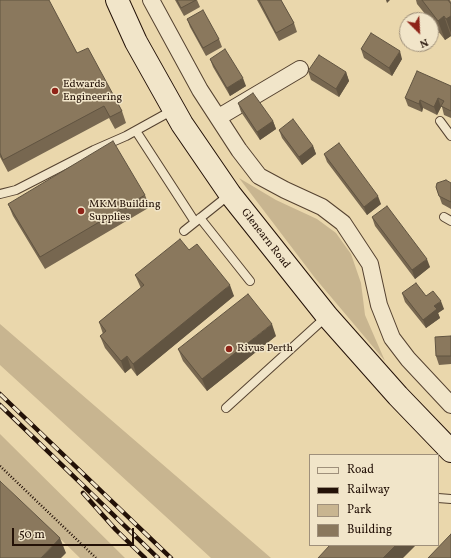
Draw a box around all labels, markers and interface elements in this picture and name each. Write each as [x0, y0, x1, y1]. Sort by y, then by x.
north arrow [399, 12, 439, 52]
text: N [417, 34, 430, 51]
place label: Edwards Engineering [63, 78, 122, 104]
marker: Edwards Engineering [50, 86, 60, 96]
place label: MKM Building Supplies [89, 198, 160, 224]
marker: MKM Building Supplies [76, 206, 86, 216]
street label: Glenearn Road [238, 207, 292, 271]
place label: Rivus Perth [237, 342, 293, 356]
marker: Rivus Perth [224, 344, 234, 354]
legend [309, 454, 439, 546]
text: Road [347, 462, 374, 478]
text: Railway [347, 482, 390, 498]
text: Park [347, 502, 372, 518]
scale bar [14, 520, 136, 546]
text: Building [347, 522, 392, 538]
text: 50 m [19, 527, 45, 543]

